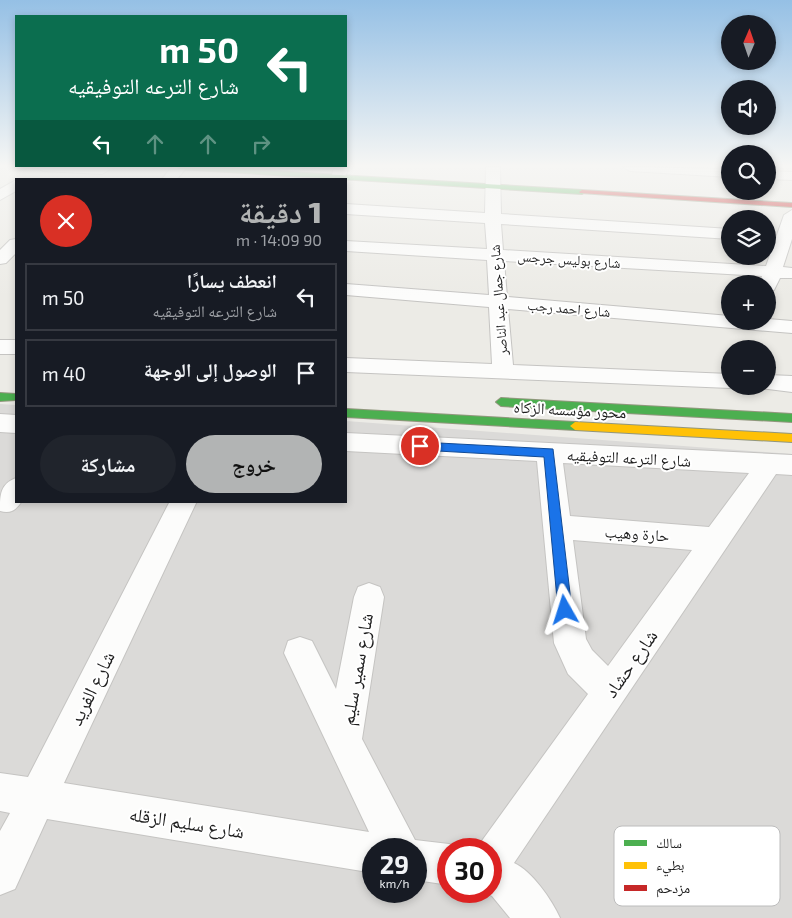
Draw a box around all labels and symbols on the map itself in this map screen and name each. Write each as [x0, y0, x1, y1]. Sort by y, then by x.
north arrow [721, 15, 776, 70]
street label: شارع جمال عبد الناصر [486, 244, 512, 357]
street label: شارع بوليس جرجس [517, 247, 621, 273]
street label: شارع احمد رجب [527, 296, 611, 322]
street label: محور مؤسسه الزكاه [513, 397, 627, 422]
pin [399, 425, 441, 467]
street label: شارع الترعه التوفيقيه [566, 444, 692, 472]
street label: حارة وهيب [604, 521, 670, 546]
position arrow [538, 583, 590, 635]
street label: شارع سمير سليم [335, 611, 379, 727]
street label: شارع حشاد [598, 625, 663, 702]
street label: شارع الفريد [63, 647, 120, 729]
street label: شارع سليم الزقله [128, 802, 246, 844]
legend [614, 826, 780, 906]
text: سالك [656, 834, 682, 851]
speed limit sign: 30 [437, 838, 502, 903]
text: بطيء [656, 856, 685, 877]
text: مزدحم [656, 879, 690, 898]

